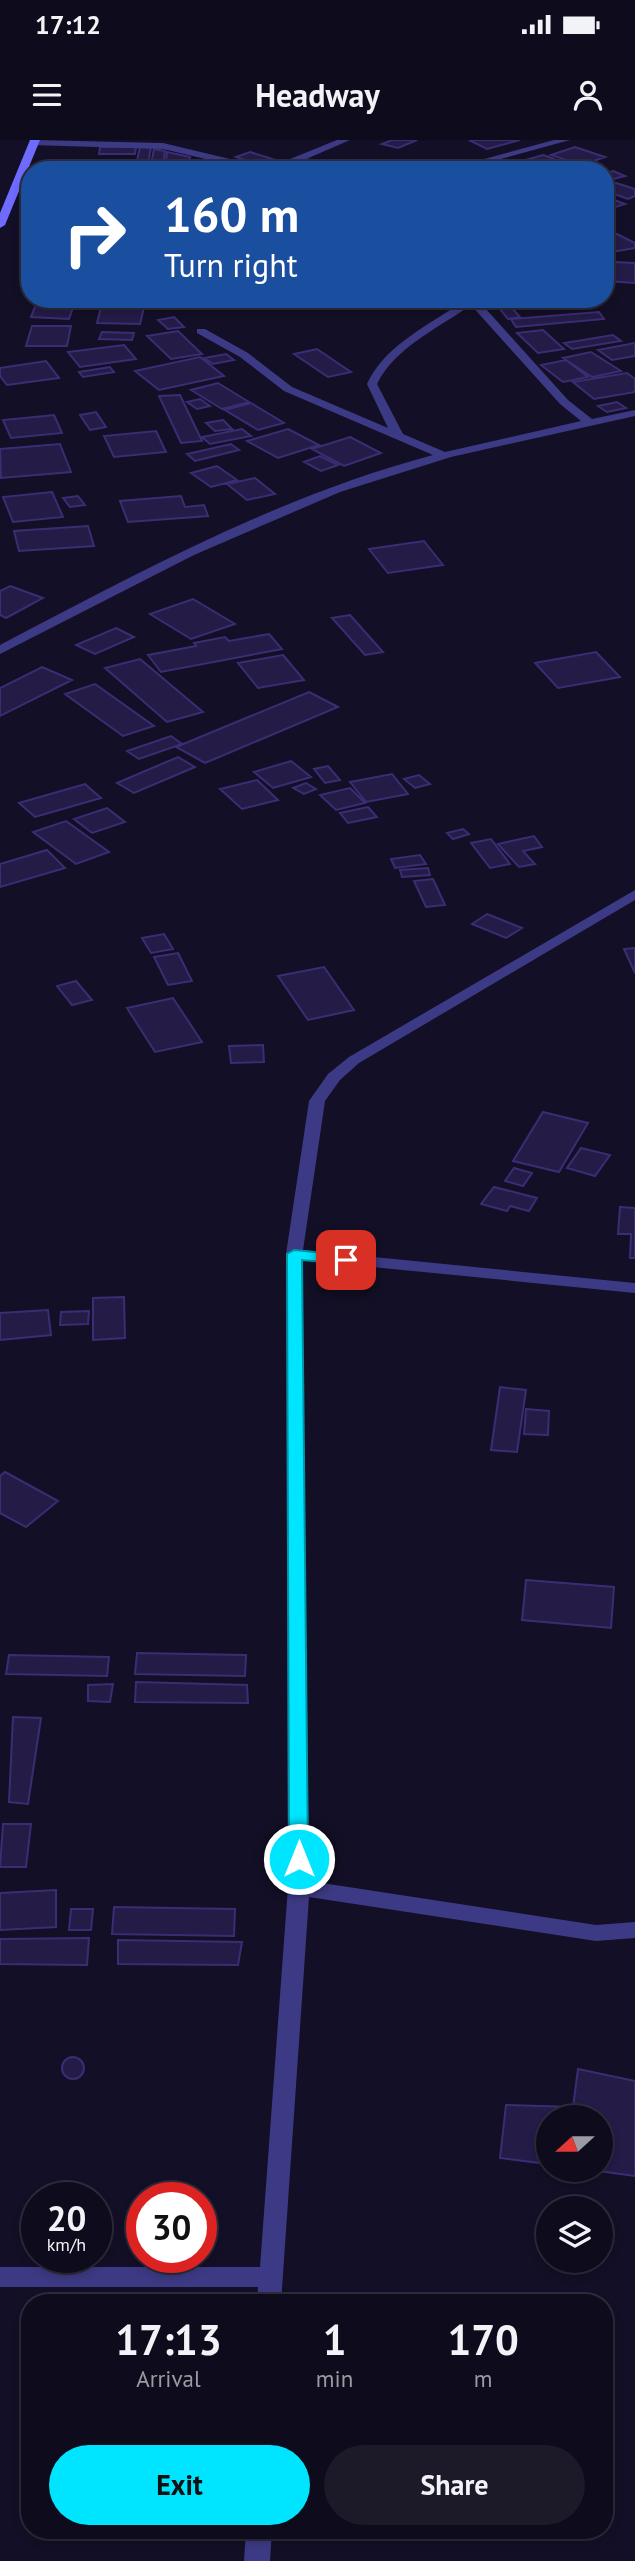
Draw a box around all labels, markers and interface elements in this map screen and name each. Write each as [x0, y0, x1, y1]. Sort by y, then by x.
text: 17:12 [35, 8, 101, 41]
text: Headway [255, 74, 380, 116]
icon: menu [28, 76, 66, 114]
icon: person [569, 76, 607, 114]
text: 160 m [164, 182, 299, 246]
icon: right [49, 189, 140, 280]
text: Turn right [164, 244, 298, 286]
pin [316, 1230, 376, 1290]
icon: arrive [327, 1241, 365, 1279]
position arrow [262, 1822, 336, 1896]
north arrow [536, 2105, 612, 2182]
map controls [536, 2105, 613, 2273]
speed limit sign: 30 [126, 2182, 217, 2273]
text: 20 [47, 2195, 86, 2241]
button: layers [536, 2196, 613, 2273]
text: km/h [47, 2233, 86, 2256]
text: 17:13 [115, 2312, 222, 2367]
text: 1 [323, 2312, 346, 2367]
text: 170 [447, 2312, 519, 2367]
text: Arrival [136, 2364, 201, 2393]
text: min [316, 2364, 353, 2393]
text: m [474, 2364, 492, 2393]
button: Exit [49, 2445, 310, 2525]
button: Share [324, 2445, 585, 2525]

